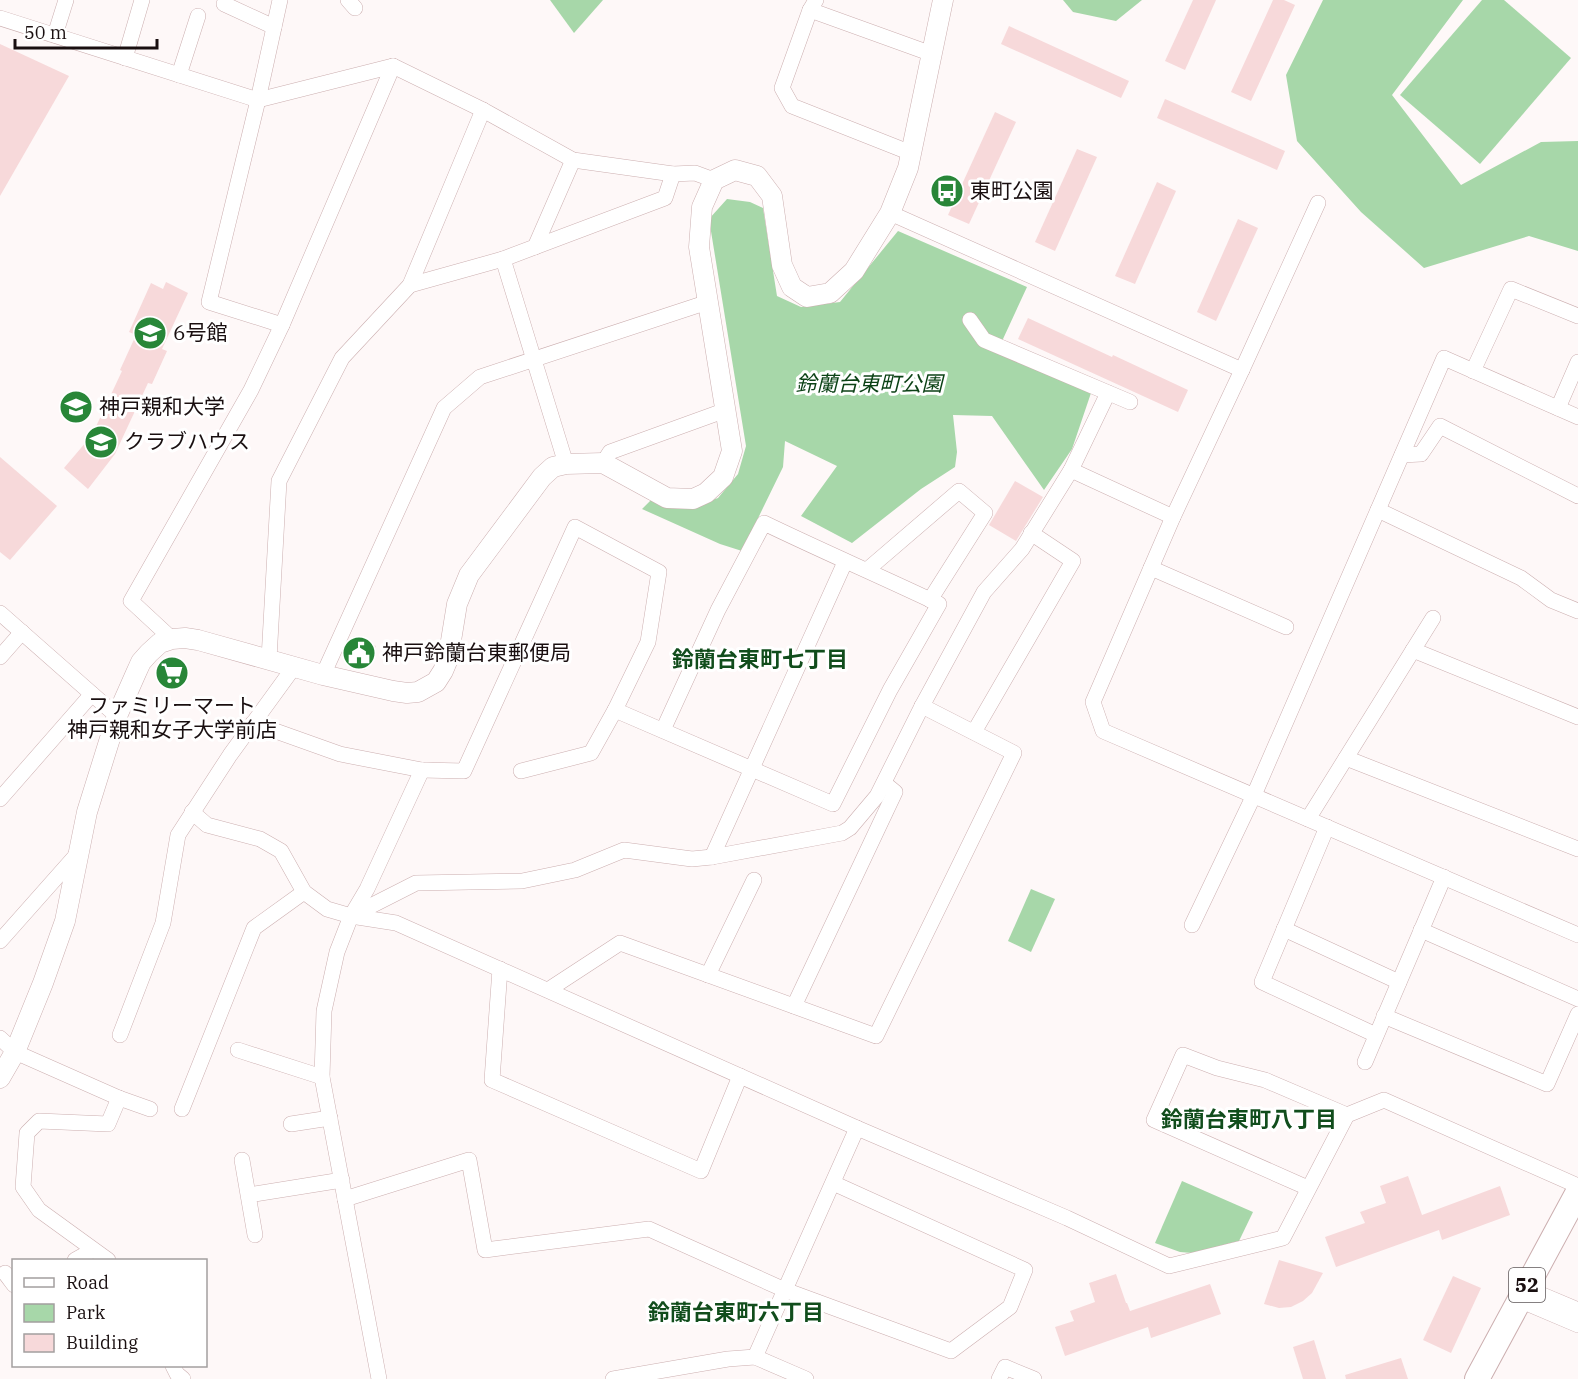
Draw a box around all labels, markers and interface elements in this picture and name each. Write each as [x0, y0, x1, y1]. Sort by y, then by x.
scale bar [15, 12, 158, 50]
text: 50 m [24, 21, 67, 44]
bus stop icon: 東町公園 [929, 173, 965, 209]
place label: 東町公園 [970, 176, 1054, 204]
school or university icon: 6号館 [132, 315, 168, 351]
place label: 6号館 [173, 318, 228, 346]
park label: 鈴蘭台東町公園 [796, 369, 945, 397]
school or university icon: 神戸親和大学 [58, 389, 94, 425]
place label: 神戸親和大学 [99, 392, 225, 420]
school or university icon: クラブハウス [83, 424, 119, 460]
place label: クラブハウス [124, 427, 250, 455]
public building icon: 神戸鈴蘭台東郵便局 [341, 635, 377, 671]
place label: 神戸鈴蘭台東郵便局 [382, 638, 571, 666]
district label: 鈴蘭台東町七丁目 [672, 644, 848, 673]
supermarket icon: ファミリーマート 神戸親和女子大学前店 [154, 655, 190, 691]
place label: ファミリーマート 神戸親和女子大学前店 [67, 691, 277, 743]
district label: 鈴蘭台東町八丁目 [1161, 1104, 1337, 1133]
legend [12, 1259, 207, 1367]
road number: 52 [1509, 1268, 1545, 1302]
text: Road [66, 1271, 109, 1294]
district label: 鈴蘭台東町六丁目 [648, 1297, 824, 1326]
text: Park [66, 1301, 106, 1324]
text: Building [66, 1331, 138, 1354]

